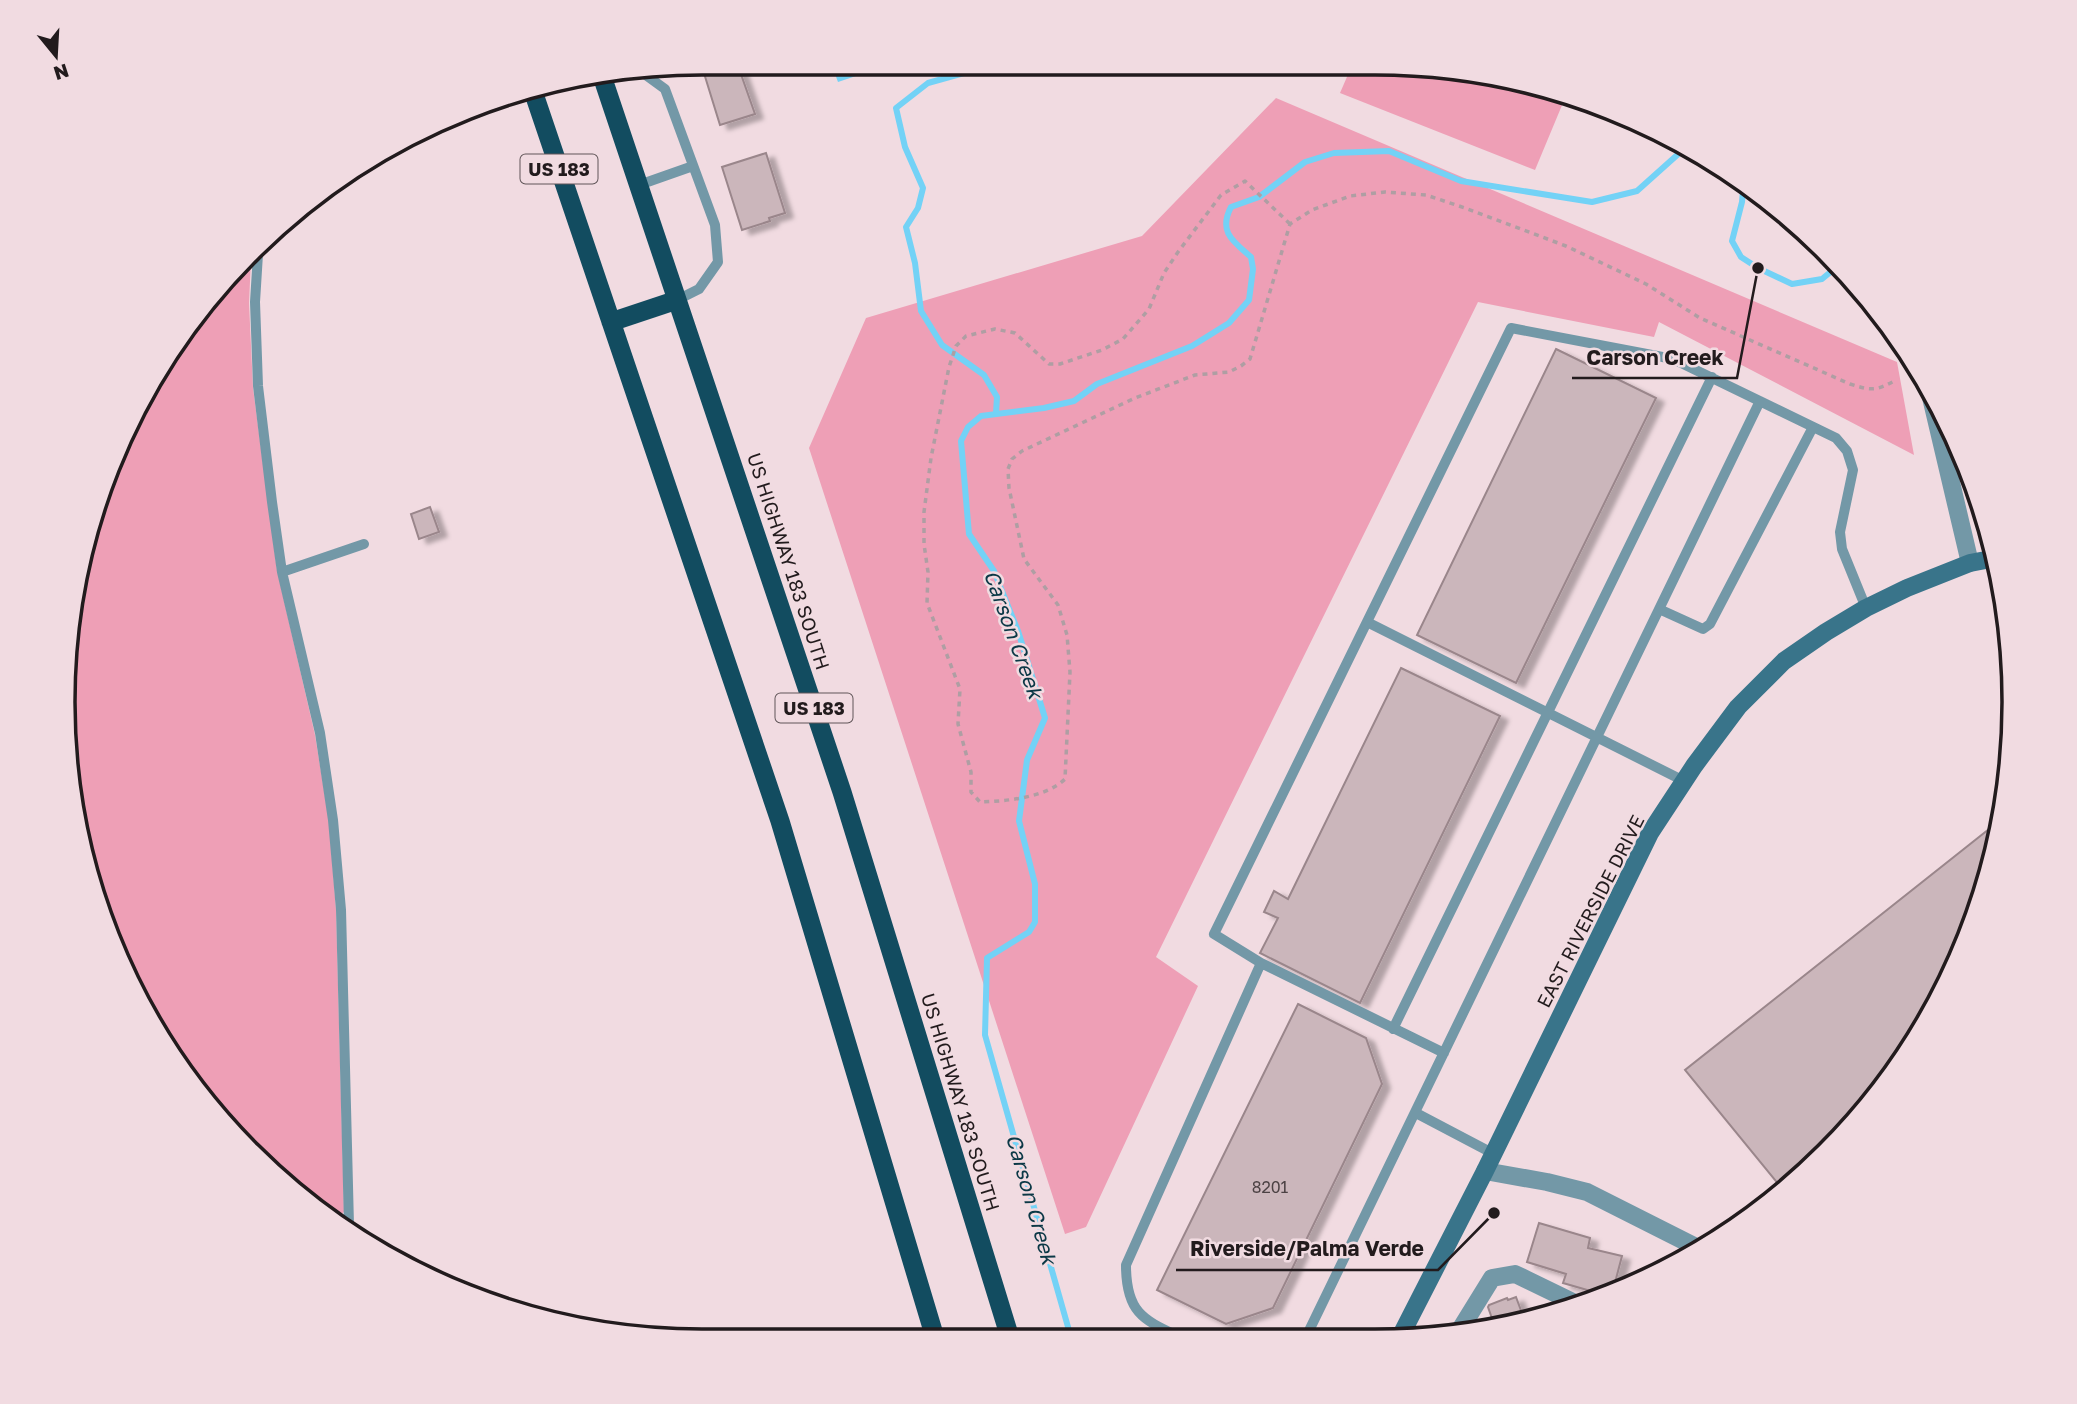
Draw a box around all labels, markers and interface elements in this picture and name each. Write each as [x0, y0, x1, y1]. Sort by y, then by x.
north arrow [21, 21, 91, 91]
text: N [51, 59, 72, 86]
road number: US 183 [520, 154, 598, 184]
callout: Carson Creek [1572, 336, 1737, 378]
text: Carson Creek [1586, 344, 1724, 370]
street label: US HIGHWAY 183 SOUTH [743, 450, 835, 672]
water label: Carson Creek [979, 566, 1050, 704]
road number: US 183 [776, 694, 852, 722]
street label: EAST RIVERSIDE DRIVE [1531, 811, 1649, 1011]
street label: US HIGHWAY 183 SOUTH [917, 990, 1005, 1214]
water label: Carson Creek [1001, 1131, 1064, 1269]
house number: 8201 [1252, 1177, 1289, 1197]
callout: Riverside/Palma Verde [1176, 1228, 1438, 1270]
text: Riverside/Palma Verde [1190, 1235, 1424, 1261]

